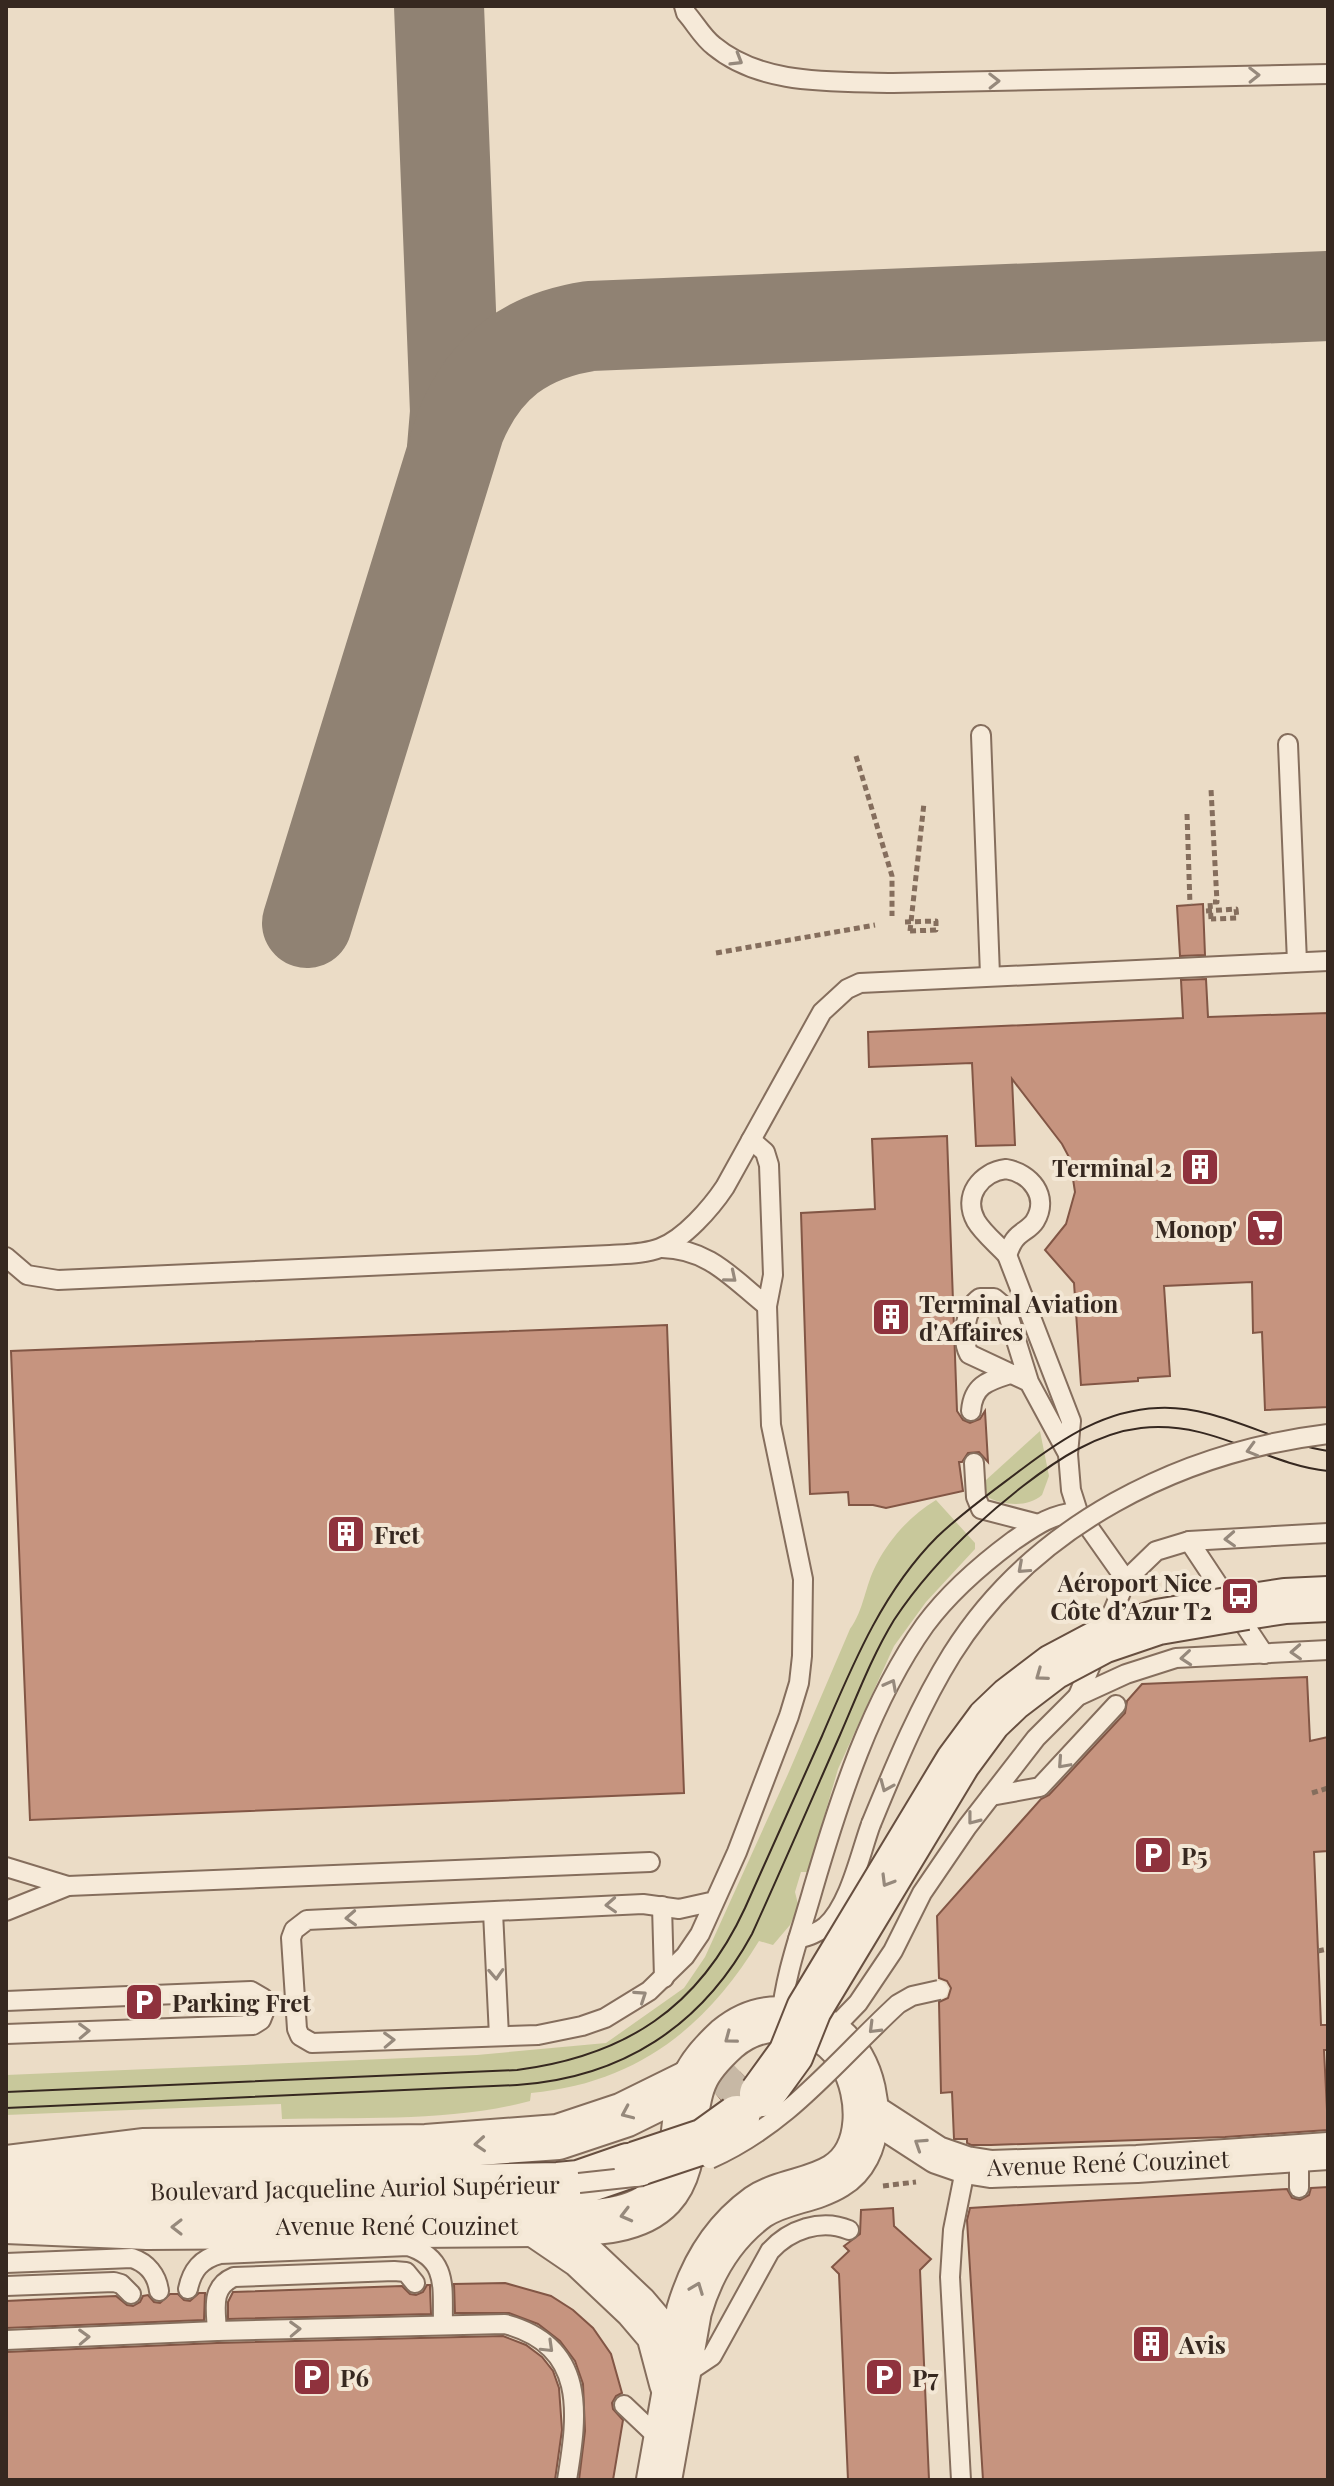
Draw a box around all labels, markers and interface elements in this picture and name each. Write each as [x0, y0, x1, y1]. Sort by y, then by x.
one-way arrow [728, 50, 743, 66]
one-way arrow [1248, 66, 1261, 84]
one-way arrow [988, 72, 1001, 89]
building icon: Terminal 2 [1179, 1146, 1221, 1188]
place label: Terminal 2 [1052, 1151, 1172, 1183]
supermarket icon: Monop' [1244, 1207, 1286, 1249]
place label: Monop' [1155, 1212, 1237, 1244]
one-way arrow [722, 1267, 736, 1282]
place label: Terminal Aviation d'Affaires [919, 1287, 1119, 1347]
building icon: Terminal Aviation d'Affaires [870, 1296, 912, 1338]
one-way arrow [1245, 1440, 1259, 1457]
building icon: Fret [325, 1513, 367, 1555]
place label: Fret [374, 1518, 420, 1550]
one-way arrow [1223, 1530, 1236, 1547]
one-way arrow [1018, 1558, 1033, 1573]
place label: Aéroport Nice Côte d’Azur T2 [1050, 1566, 1212, 1626]
bus stop icon: Aéroport Nice Côte d’Azur T2 [1219, 1575, 1261, 1617]
one-way arrow [1289, 1643, 1302, 1660]
one-way arrow [1179, 1650, 1192, 1667]
one-way arrow [1036, 1665, 1050, 1680]
one-way arrow [882, 1678, 897, 1693]
one-way arrow [1059, 1754, 1073, 1769]
one-way arrow [880, 1778, 896, 1792]
one-way arrow [969, 1810, 983, 1825]
parking icon: P5 [1132, 1834, 1174, 1876]
place label: P5 [1181, 1839, 1207, 1871]
one-way arrow [881, 1872, 896, 1887]
one-way arrow [604, 1897, 617, 1914]
one-way arrow [344, 1909, 357, 1926]
one-way arrow [487, 1968, 504, 1981]
parking icon: Parking Fret [123, 1981, 165, 2023]
place label: Parking Fret [172, 1986, 311, 2018]
one-way arrow [632, 1991, 646, 2006]
one-way arrow [868, 2019, 883, 2033]
one-way arrow [78, 2023, 91, 2040]
one-way arrow [724, 2028, 739, 2042]
one-way arrow [383, 2031, 396, 2048]
one-way arrow [621, 2103, 635, 2119]
one-way arrow [473, 2135, 486, 2152]
one-way arrow [914, 2139, 929, 2154]
street label: Avenue René Couzinet [985, 2142, 1230, 2182]
street label: Boulevard Jacqueline Auriol Supérieur [150, 2167, 560, 2207]
one-way arrow [619, 2206, 633, 2223]
street label: Avenue René Couzinet [275, 2209, 519, 2241]
one-way arrow [170, 2218, 183, 2236]
one-way arrow [687, 2282, 704, 2296]
one-way arrow [289, 2320, 302, 2337]
building icon: Avis [1130, 2323, 1172, 2365]
one-way arrow [78, 2328, 91, 2345]
place label: Avis [1178, 2328, 1226, 2360]
one-way arrow [539, 2338, 553, 2352]
parking icon: P6 [291, 2356, 333, 2398]
parking icon: P7 [863, 2356, 905, 2398]
place label: P6 [340, 2361, 369, 2393]
place label: P7 [912, 2361, 938, 2393]

